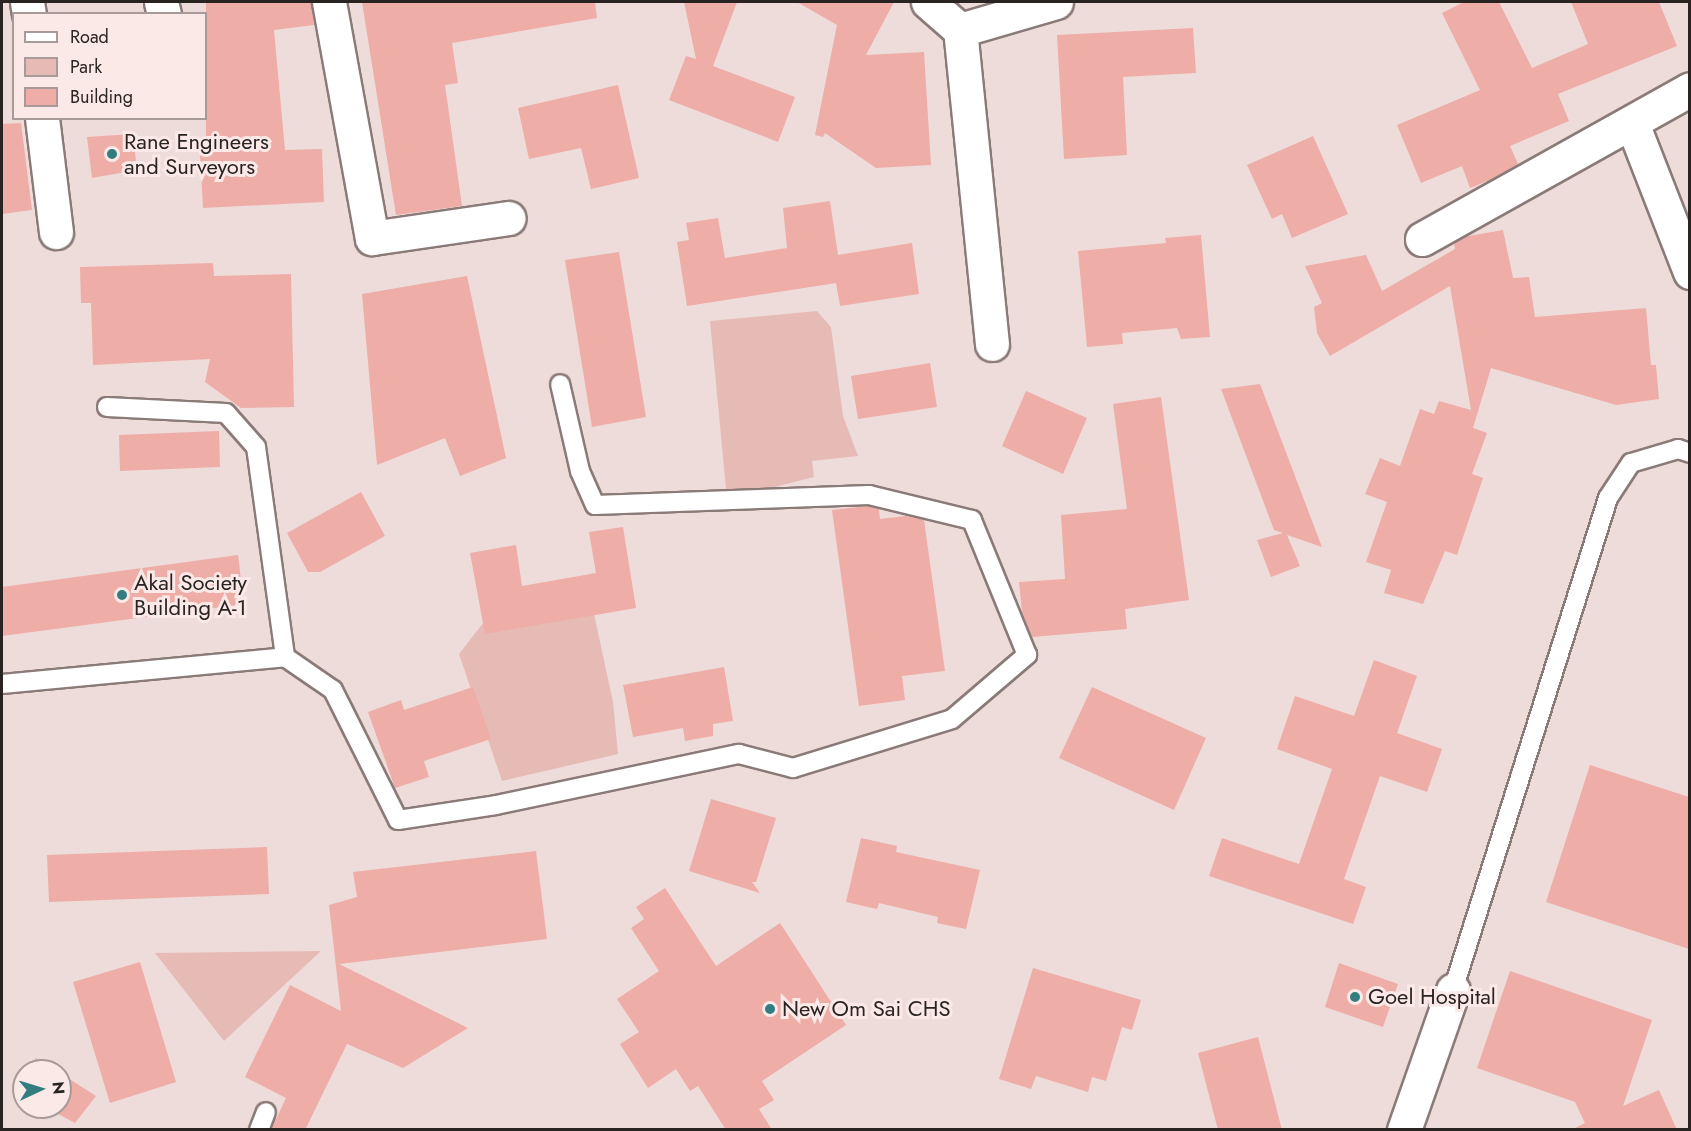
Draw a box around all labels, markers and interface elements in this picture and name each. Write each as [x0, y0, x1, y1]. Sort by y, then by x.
legend [12, 12, 207, 120]
text: Road [70, 24, 109, 50]
text: Park [70, 54, 102, 80]
text: Building [70, 84, 133, 110]
place label: Rane Engineers and Surveyors [124, 128, 269, 180]
marker: Rane Engineers and Surveyors [105, 147, 119, 161]
place label: Akal Society Building A-1 [134, 569, 247, 620]
marker: Akal Society Building A-1 [115, 588, 129, 602]
place label: Goel Hospital [1368, 984, 1496, 1010]
marker: Goel Hospital [1346, 988, 1364, 1006]
place label: New Om Sai CHS [782, 996, 951, 1022]
marker: New Om Sai CHS [763, 1002, 777, 1016]
north arrow [12, 1059, 72, 1119]
text: N [47, 1081, 70, 1095]

